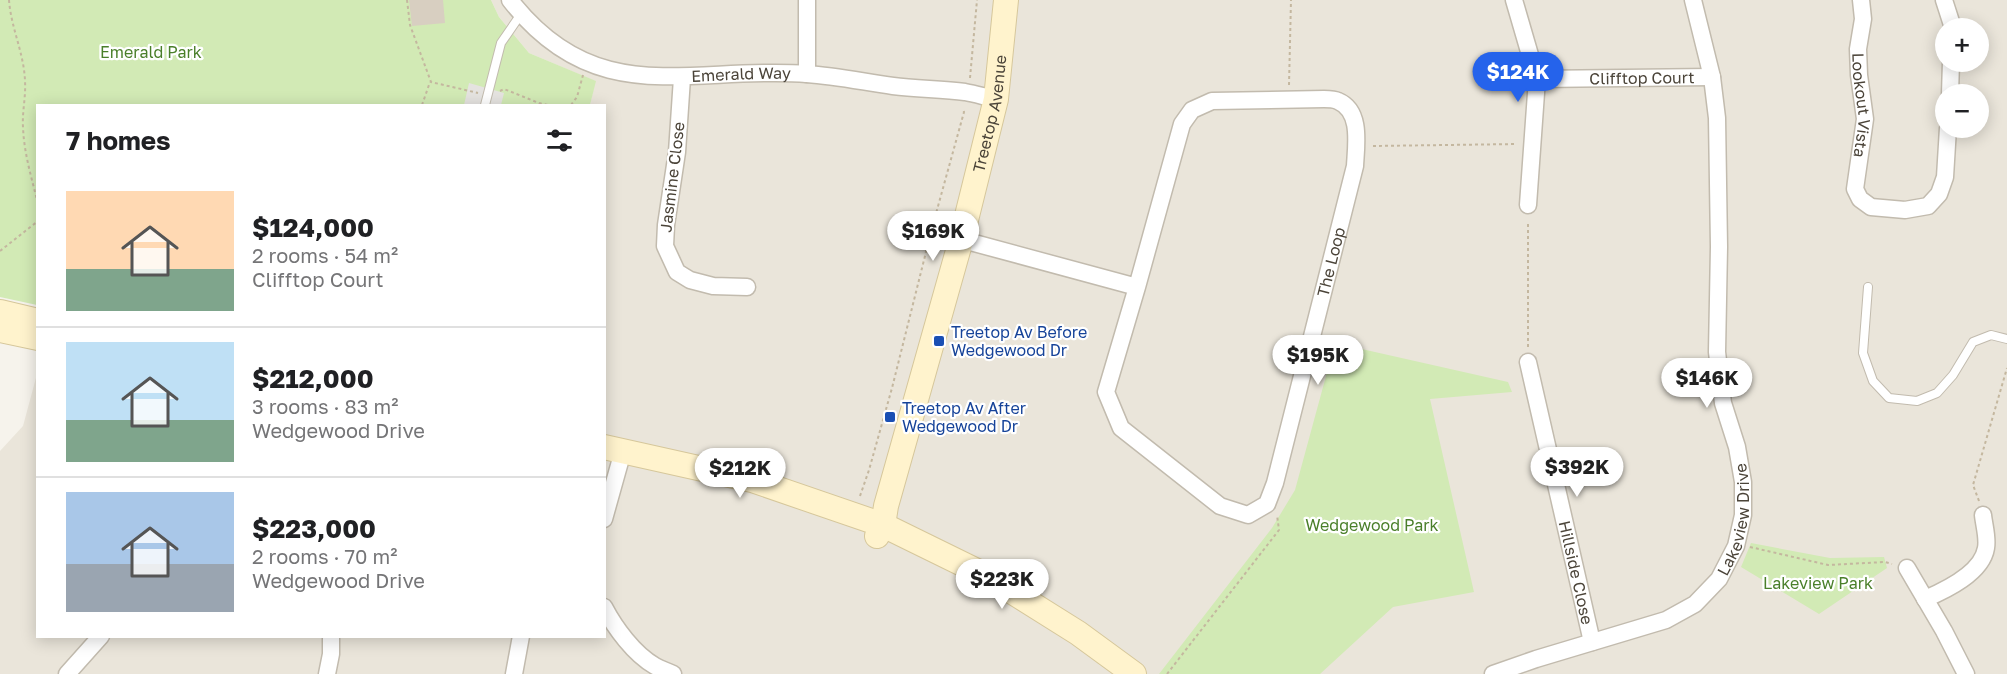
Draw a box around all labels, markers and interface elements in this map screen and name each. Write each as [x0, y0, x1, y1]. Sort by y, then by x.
map controls [1935, 18, 1989, 138]
button: + [1935, 18, 1989, 72]
park label: Emerald Park [100, 42, 202, 62]
pin: $124K [1476, 52, 1560, 103]
street label: Lookout Vista [1848, 52, 1875, 159]
street label: Treetop Avenue [968, 54, 1010, 174]
text: $124K [1487, 59, 1549, 83]
street label: Emerald Way [691, 63, 791, 86]
street label: Clifftop Court [1589, 67, 1695, 88]
button: − [1935, 84, 1989, 138]
street label: Jasmine Close [655, 121, 689, 233]
icon: filters [543, 124, 576, 157]
text: 7 homes [66, 125, 171, 156]
pin: $169K [891, 211, 975, 262]
text: $124,000 [252, 212, 374, 243]
icon: home [114, 215, 186, 287]
text: $169K [901, 218, 965, 242]
street label: The Loop [1312, 225, 1349, 299]
text: 2 rooms · 54 m² [252, 243, 398, 267]
text: Clifftop Court [252, 267, 384, 291]
place label: Treetop Av Before Wedgewood Dr [951, 322, 1087, 360]
marker: Treetop Av Before Wedgewood Dr [932, 334, 946, 348]
pin: $195K [1276, 335, 1360, 386]
text: $195K [1286, 342, 1350, 366]
pin: $146K [1665, 358, 1749, 409]
text: $212,000 [252, 363, 374, 394]
text: $146K [1675, 365, 1739, 389]
icon: home [114, 366, 186, 438]
text: 3 rooms · 83 m² [252, 394, 398, 418]
place label: Treetop Av After Wedgewood Dr [902, 398, 1026, 436]
marker: Treetop Av After Wedgewood Dr [883, 410, 897, 424]
text: Wedgewood Drive [252, 418, 425, 442]
pin: $392K [1535, 447, 1619, 498]
pin: $212K [698, 448, 782, 499]
text: $392K [1545, 454, 1610, 478]
text: $212K [709, 455, 771, 479]
street label: Lakeview Drive [1713, 462, 1753, 579]
text: $223,000 [252, 513, 376, 544]
park label: Wedgewood Park [1305, 515, 1439, 535]
icon: home [114, 516, 186, 588]
street label: Hillside Close [1555, 519, 1598, 626]
text: 2 rooms · 70 m² [252, 544, 397, 568]
pin: $223K [960, 559, 1044, 610]
text: $223K [970, 566, 1034, 590]
text: Wedgewood Drive [252, 568, 425, 592]
park label: Lakeview Park [1763, 573, 1873, 593]

